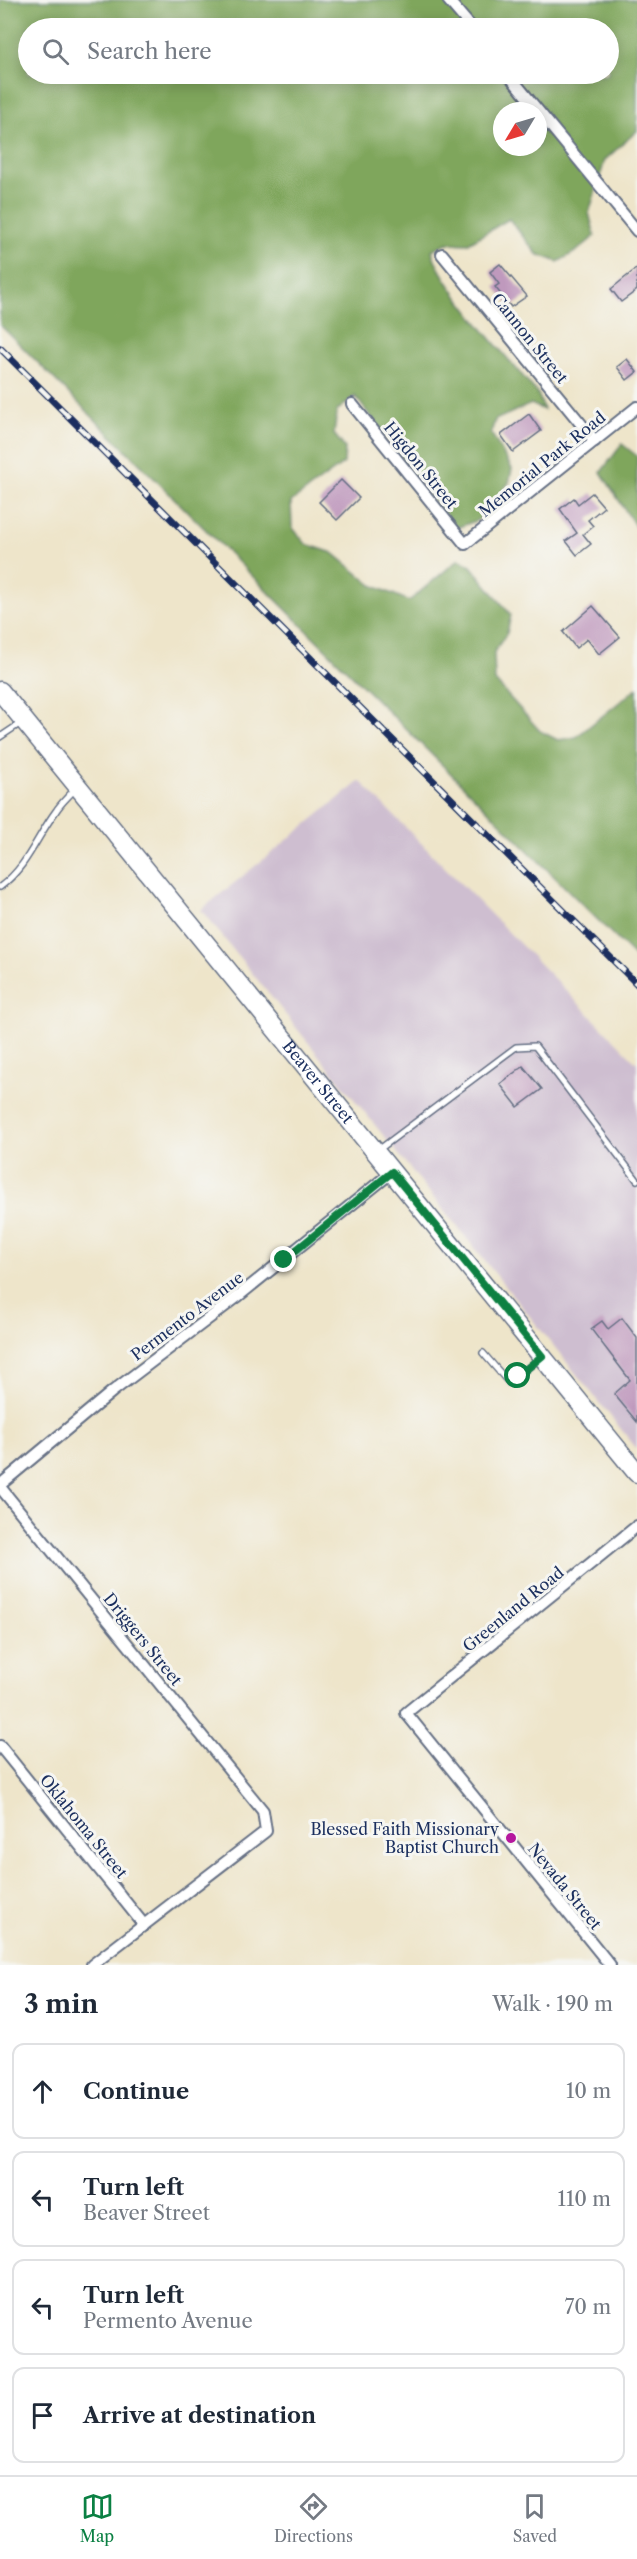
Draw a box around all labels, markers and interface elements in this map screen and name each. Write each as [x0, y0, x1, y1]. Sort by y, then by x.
search box [18, 18, 619, 84]
icon: search [39, 35, 72, 68]
text: Search here [87, 38, 212, 65]
north arrow [493, 102, 547, 156]
street label: Cannon Street [488, 289, 573, 387]
street label: Memorial Park Road [475, 407, 609, 521]
street label: Higdon Street [380, 417, 462, 513]
street label: Beaver Street [279, 1036, 358, 1128]
route end [270, 1246, 296, 1272]
street label: Permento Avenue [127, 1267, 247, 1365]
route start [504, 1362, 530, 1388]
street label: Greenland Road [458, 1562, 568, 1656]
street label: Driggers Street [99, 1589, 187, 1690]
street label: Oklahoma Street [36, 1770, 132, 1882]
place label: Blessed Faith Missionary Baptist Church [310, 1819, 500, 1857]
marker: Blessed Faith Missionary Baptist Church [504, 1831, 518, 1845]
street label: Nevada Street [524, 1839, 606, 1934]
text: 3 min [24, 1988, 98, 2020]
text: Walk · 190 m [492, 1992, 613, 2016]
icon: ahead [26, 2075, 59, 2108]
text: Continue [83, 2078, 189, 2105]
text: 10 m [566, 2079, 611, 2103]
text: Turn left [83, 2174, 184, 2201]
icon: left [26, 2183, 59, 2216]
text: 110 m [558, 2187, 611, 2211]
text: Beaver Street [83, 2201, 210, 2225]
text: Turn left [83, 2282, 184, 2309]
icon: left [26, 2291, 59, 2324]
text: 70 m [565, 2295, 611, 2319]
text: Permento Avenue [83, 2309, 253, 2333]
icon: arrive [26, 2399, 59, 2432]
text: Arrive at destination [83, 2402, 316, 2429]
tab: Map [80, 2490, 114, 2546]
tab: Directions [274, 2490, 353, 2546]
tab: Saved [513, 2490, 557, 2546]

